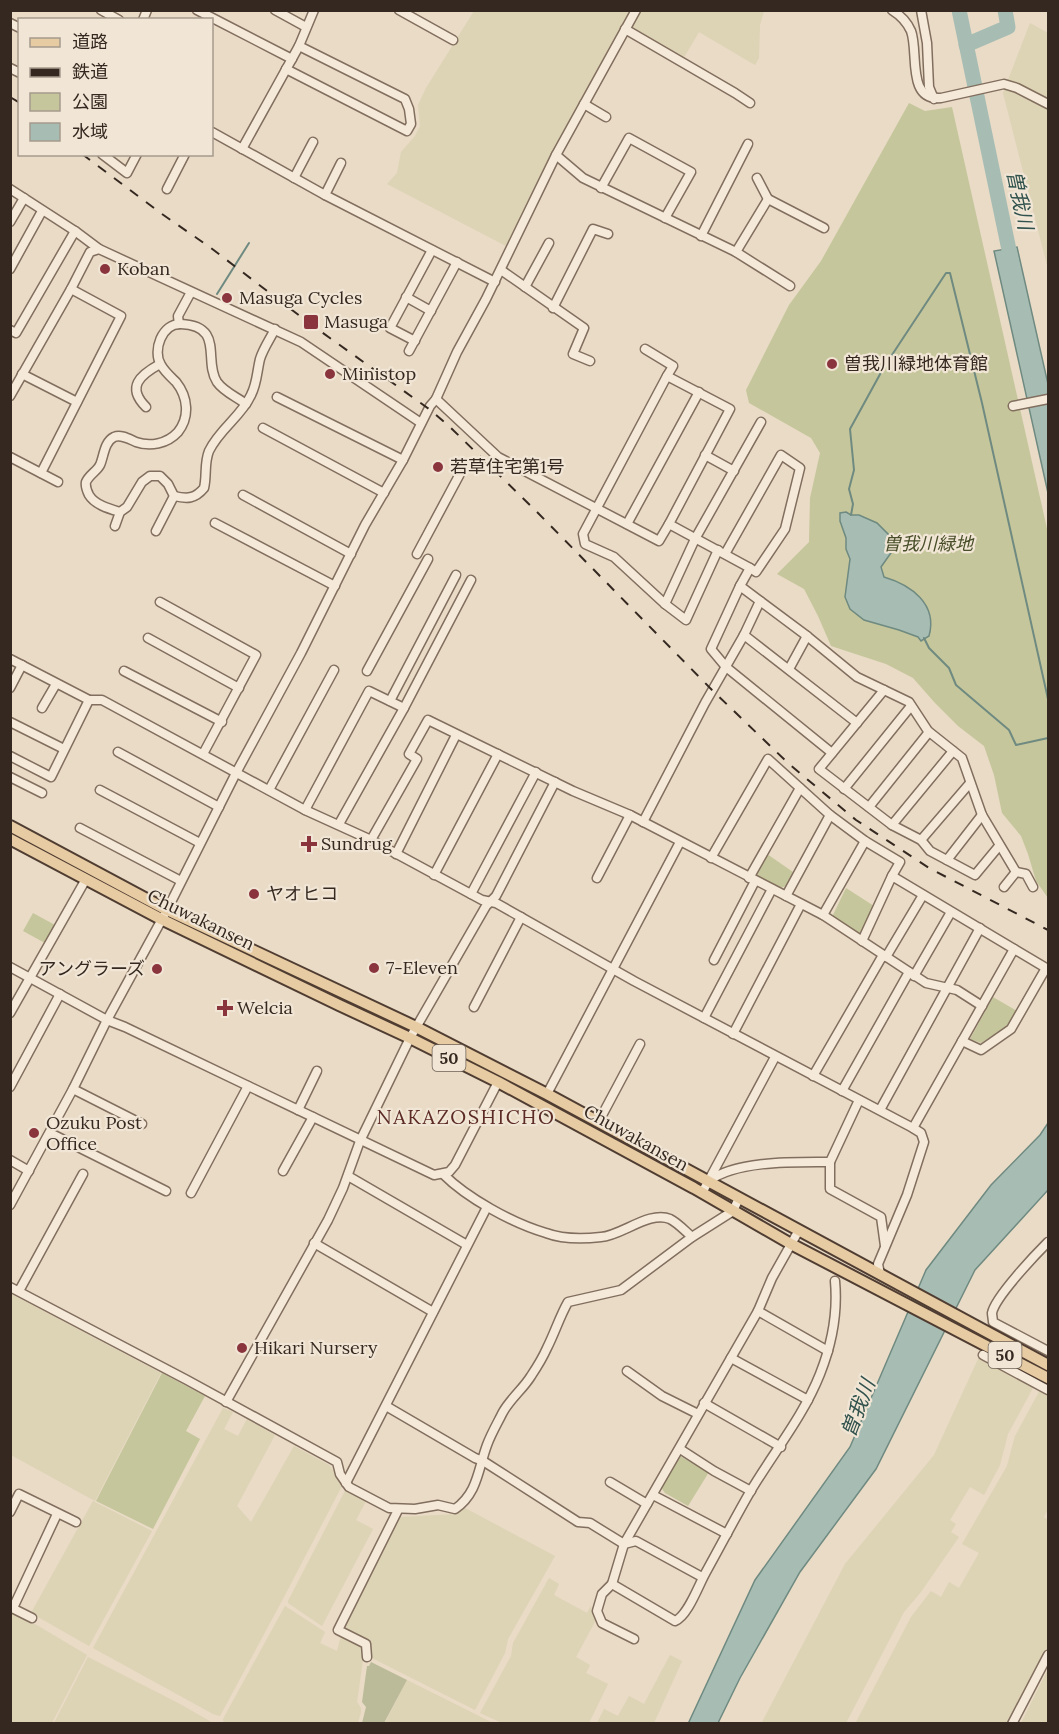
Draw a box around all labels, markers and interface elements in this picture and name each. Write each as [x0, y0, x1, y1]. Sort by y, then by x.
legend [18, 18, 213, 156]
text: 道路 [72, 30, 108, 53]
text: 鉄道 [72, 60, 108, 83]
text: 公園 [72, 90, 108, 113]
text: 水域 [72, 120, 108, 143]
water label: 曽我川 [1002, 168, 1039, 234]
place label: Koban [117, 257, 170, 280]
marker: Koban [98, 262, 112, 276]
place label: Masuga Cycles [239, 286, 362, 309]
marker: Masuga Cycles [220, 291, 234, 305]
place label: Masuga [324, 310, 388, 333]
marker: Masuga [302, 313, 320, 331]
place label: 曽我川緑地体育館 [844, 352, 988, 375]
marker: 曽我川緑地体育館 [825, 357, 839, 371]
place label: Ministop [342, 362, 416, 385]
marker: Ministop [323, 367, 337, 381]
place label: 若草住宅第1号 [450, 455, 565, 478]
marker: 若草住宅第1号 [431, 460, 445, 474]
park label: 曽我川緑地 [883, 532, 975, 555]
place label: Sundrug [321, 832, 393, 855]
marker: Sundrug [302, 837, 316, 851]
place label: ヤオヒコ [266, 882, 338, 905]
street label: Chuwakansen [144, 884, 259, 955]
marker: ヤオヒコ [247, 887, 261, 901]
place label: 7-Eleven [386, 956, 458, 979]
place label: アングラーズ [39, 957, 145, 980]
marker: 7-Eleven [367, 961, 381, 975]
marker: アングラーズ [150, 962, 164, 976]
place label: Welcia [237, 996, 293, 1019]
marker: Welcia [218, 1001, 232, 1015]
road number: 50 [432, 1045, 466, 1071]
street label: Chuwakansen [580, 1099, 693, 1176]
district label: NAKAZOSHICHO [377, 1104, 555, 1129]
place label: Ozuku Post Office [46, 1111, 142, 1155]
marker: Ozuku Post Office [27, 1126, 41, 1140]
place label: Hikari Nursery [254, 1336, 378, 1359]
marker: Hikari Nursery [235, 1341, 249, 1355]
road number: 50 [988, 1342, 1022, 1368]
water label: 曽我川 [835, 1373, 881, 1440]

